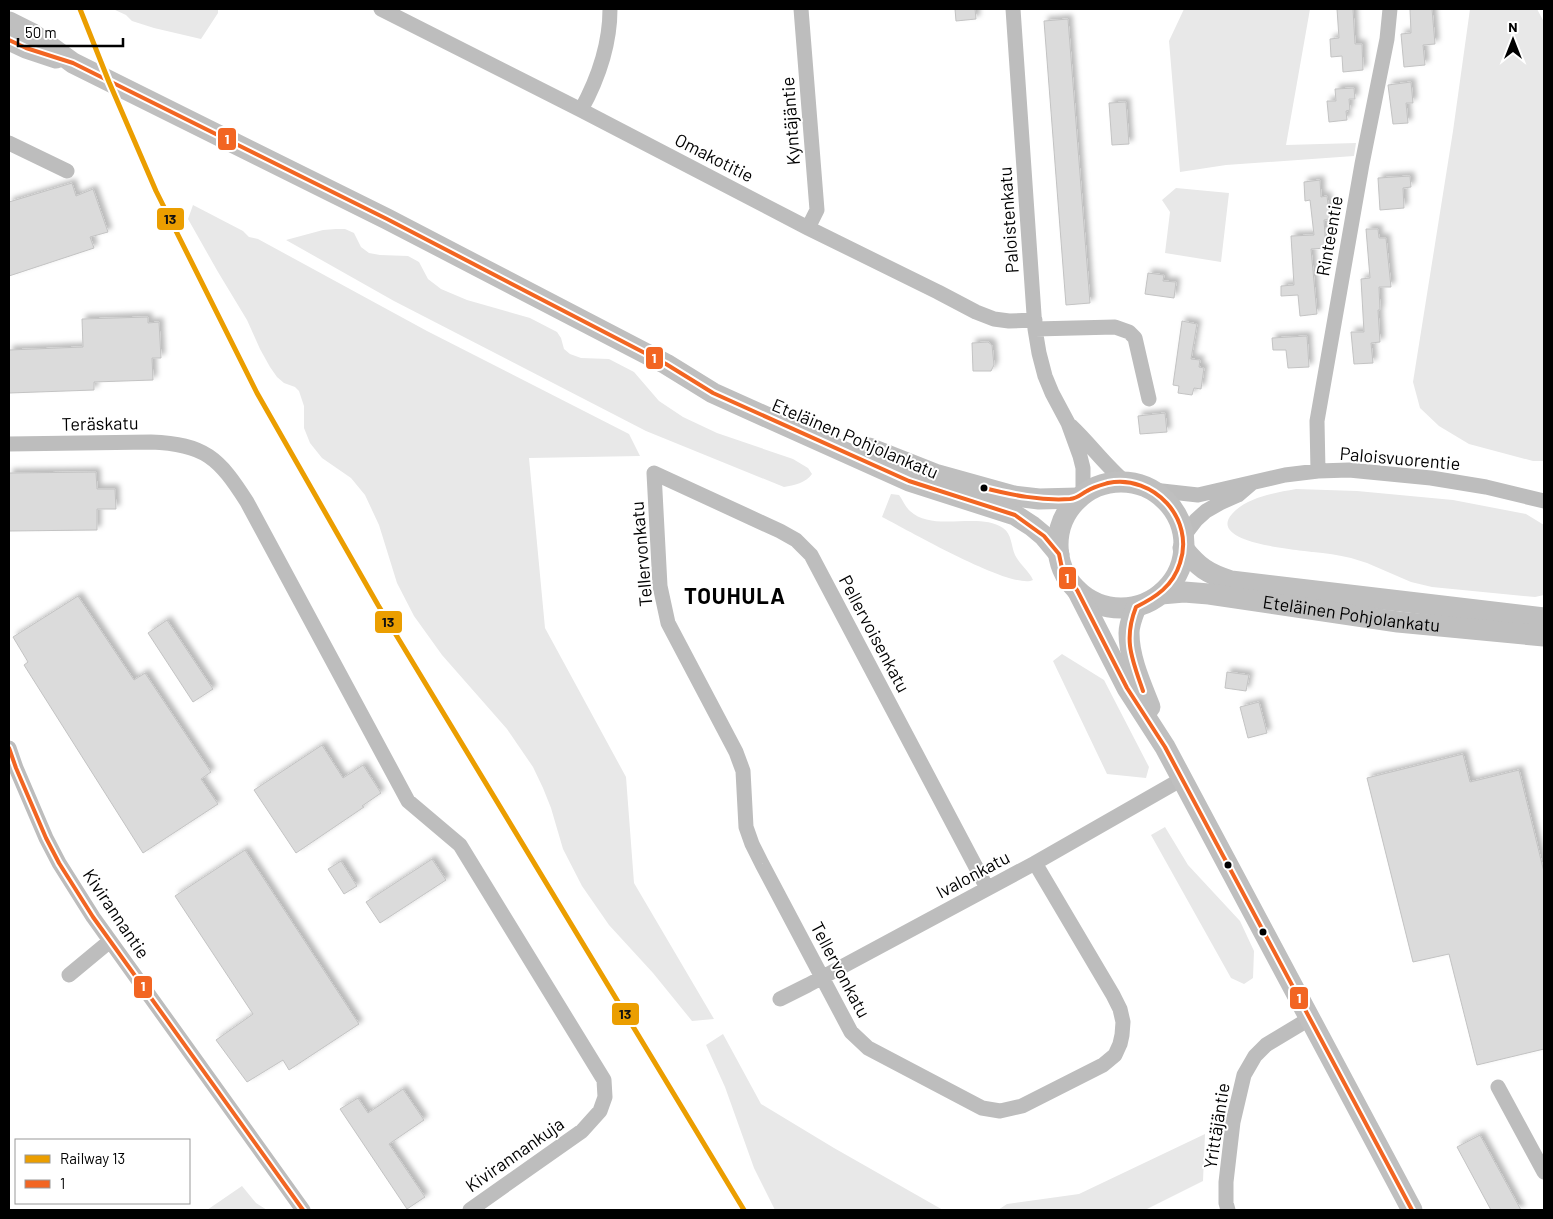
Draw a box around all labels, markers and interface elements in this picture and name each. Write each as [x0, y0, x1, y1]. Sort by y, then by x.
scale bar [18, 15, 122, 47]
north arrow [1488, 15, 1538, 65]
text: N [1508, 18, 1518, 35]
text: 50 m [25, 23, 57, 41]
street label: Kyntäjäntie [776, 76, 804, 166]
line badge: 1 [217, 127, 237, 151]
street label: Omakotitie [671, 128, 758, 186]
text: 1 [225, 130, 230, 147]
street label: Paloistenkatu [993, 166, 1023, 274]
street label: Rinteentie [1311, 194, 1347, 278]
line badge: 13 [156, 207, 185, 231]
text: 13 [164, 210, 176, 227]
line badge: 1 [645, 346, 664, 370]
text: 1 [652, 349, 657, 366]
street label: Eteläinen Pohjolankatu [769, 393, 942, 483]
street label: Teräskatu [61, 411, 139, 435]
street label: Paloisvuorentie [1339, 442, 1461, 474]
unlabelled marker [979, 483, 989, 493]
street label: Tellervonkatu [625, 501, 657, 608]
line badge: 1 [1058, 566, 1077, 590]
text: 1 [1065, 569, 1070, 586]
street label: Pellervoisenkatu [835, 571, 915, 696]
district label: TOUHULA [684, 582, 786, 608]
street label: Eteläinen Pohjolankatu [1261, 590, 1441, 636]
line badge: 13 [374, 610, 403, 634]
text: 13 [382, 613, 394, 630]
street label: Ivalonkatu [932, 846, 1013, 903]
unlabelled marker [1223, 860, 1233, 870]
street label: Kivirannantie [79, 864, 155, 962]
street label: Tellervonkatu [806, 918, 875, 1021]
unlabelled marker [1258, 927, 1268, 937]
line badge: 1 [133, 975, 153, 999]
text: 1 [141, 977, 146, 994]
line badge: 1 [1289, 986, 1309, 1010]
text: 1 [1297, 989, 1302, 1006]
line badge: 13 [611, 1002, 640, 1026]
text: 13 [619, 1005, 631, 1022]
street label: Yrittäjäntie [1198, 1081, 1234, 1170]
street label: Kivirannankuja [461, 1112, 568, 1196]
legend [15, 1139, 190, 1204]
text: Railway 13 [60, 1149, 125, 1167]
text: 1 [60, 1174, 65, 1192]

